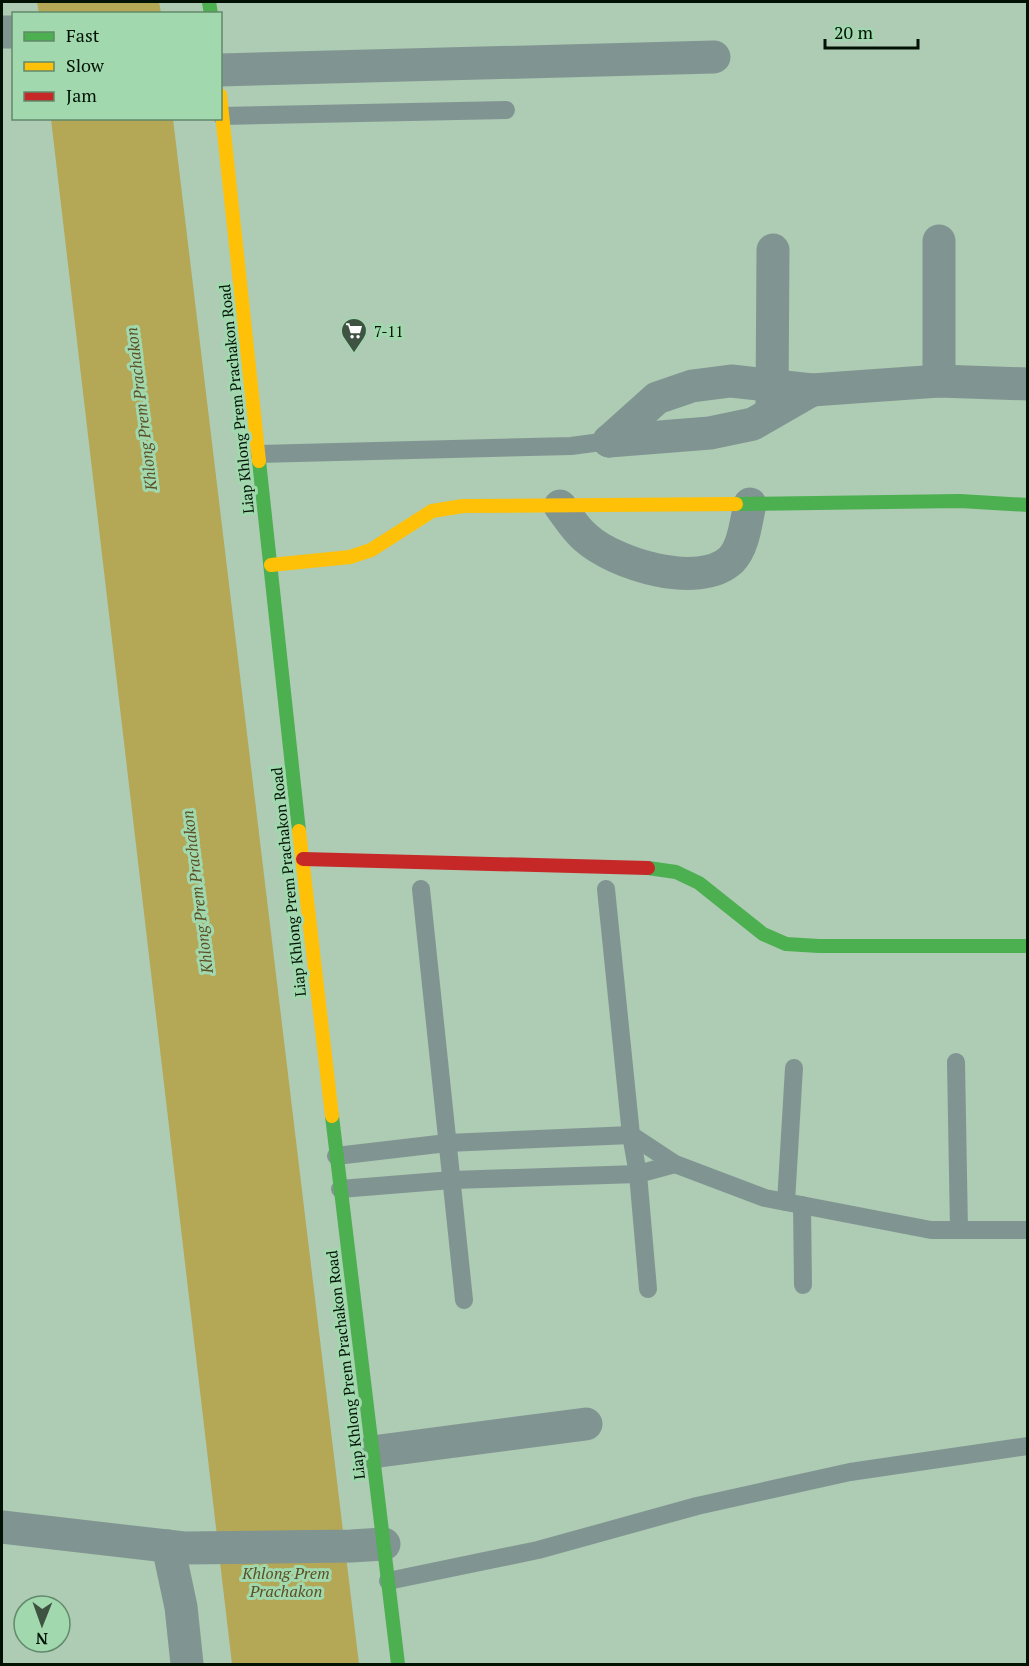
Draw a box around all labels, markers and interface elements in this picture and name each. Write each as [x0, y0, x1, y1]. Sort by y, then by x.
legend [12, 12, 222, 120]
scale bar [825, 12, 918, 50]
text: 20 m [834, 20, 874, 44]
text: Fast [66, 23, 100, 47]
text: Slow [66, 53, 105, 77]
text: Jam [66, 83, 97, 107]
street label: Liap Khlong Prem Prachakon Road [214, 283, 258, 515]
supermarket icon: 7-11 [339, 316, 369, 354]
place label: 7-11 [374, 321, 404, 341]
water label: Khlong Prem Prachakon [120, 326, 162, 493]
street label: Liap Khlong Prem Prachakon Road [266, 766, 310, 998]
water label: Khlong Prem Prachakon [176, 809, 218, 976]
street label: Liap Khlong Prem Prachakon Road [321, 1249, 369, 1481]
water label: Khlong Prem Prachakon [241, 1562, 330, 1602]
north arrow [12, 1594, 72, 1654]
text: N [35, 1628, 48, 1650]

